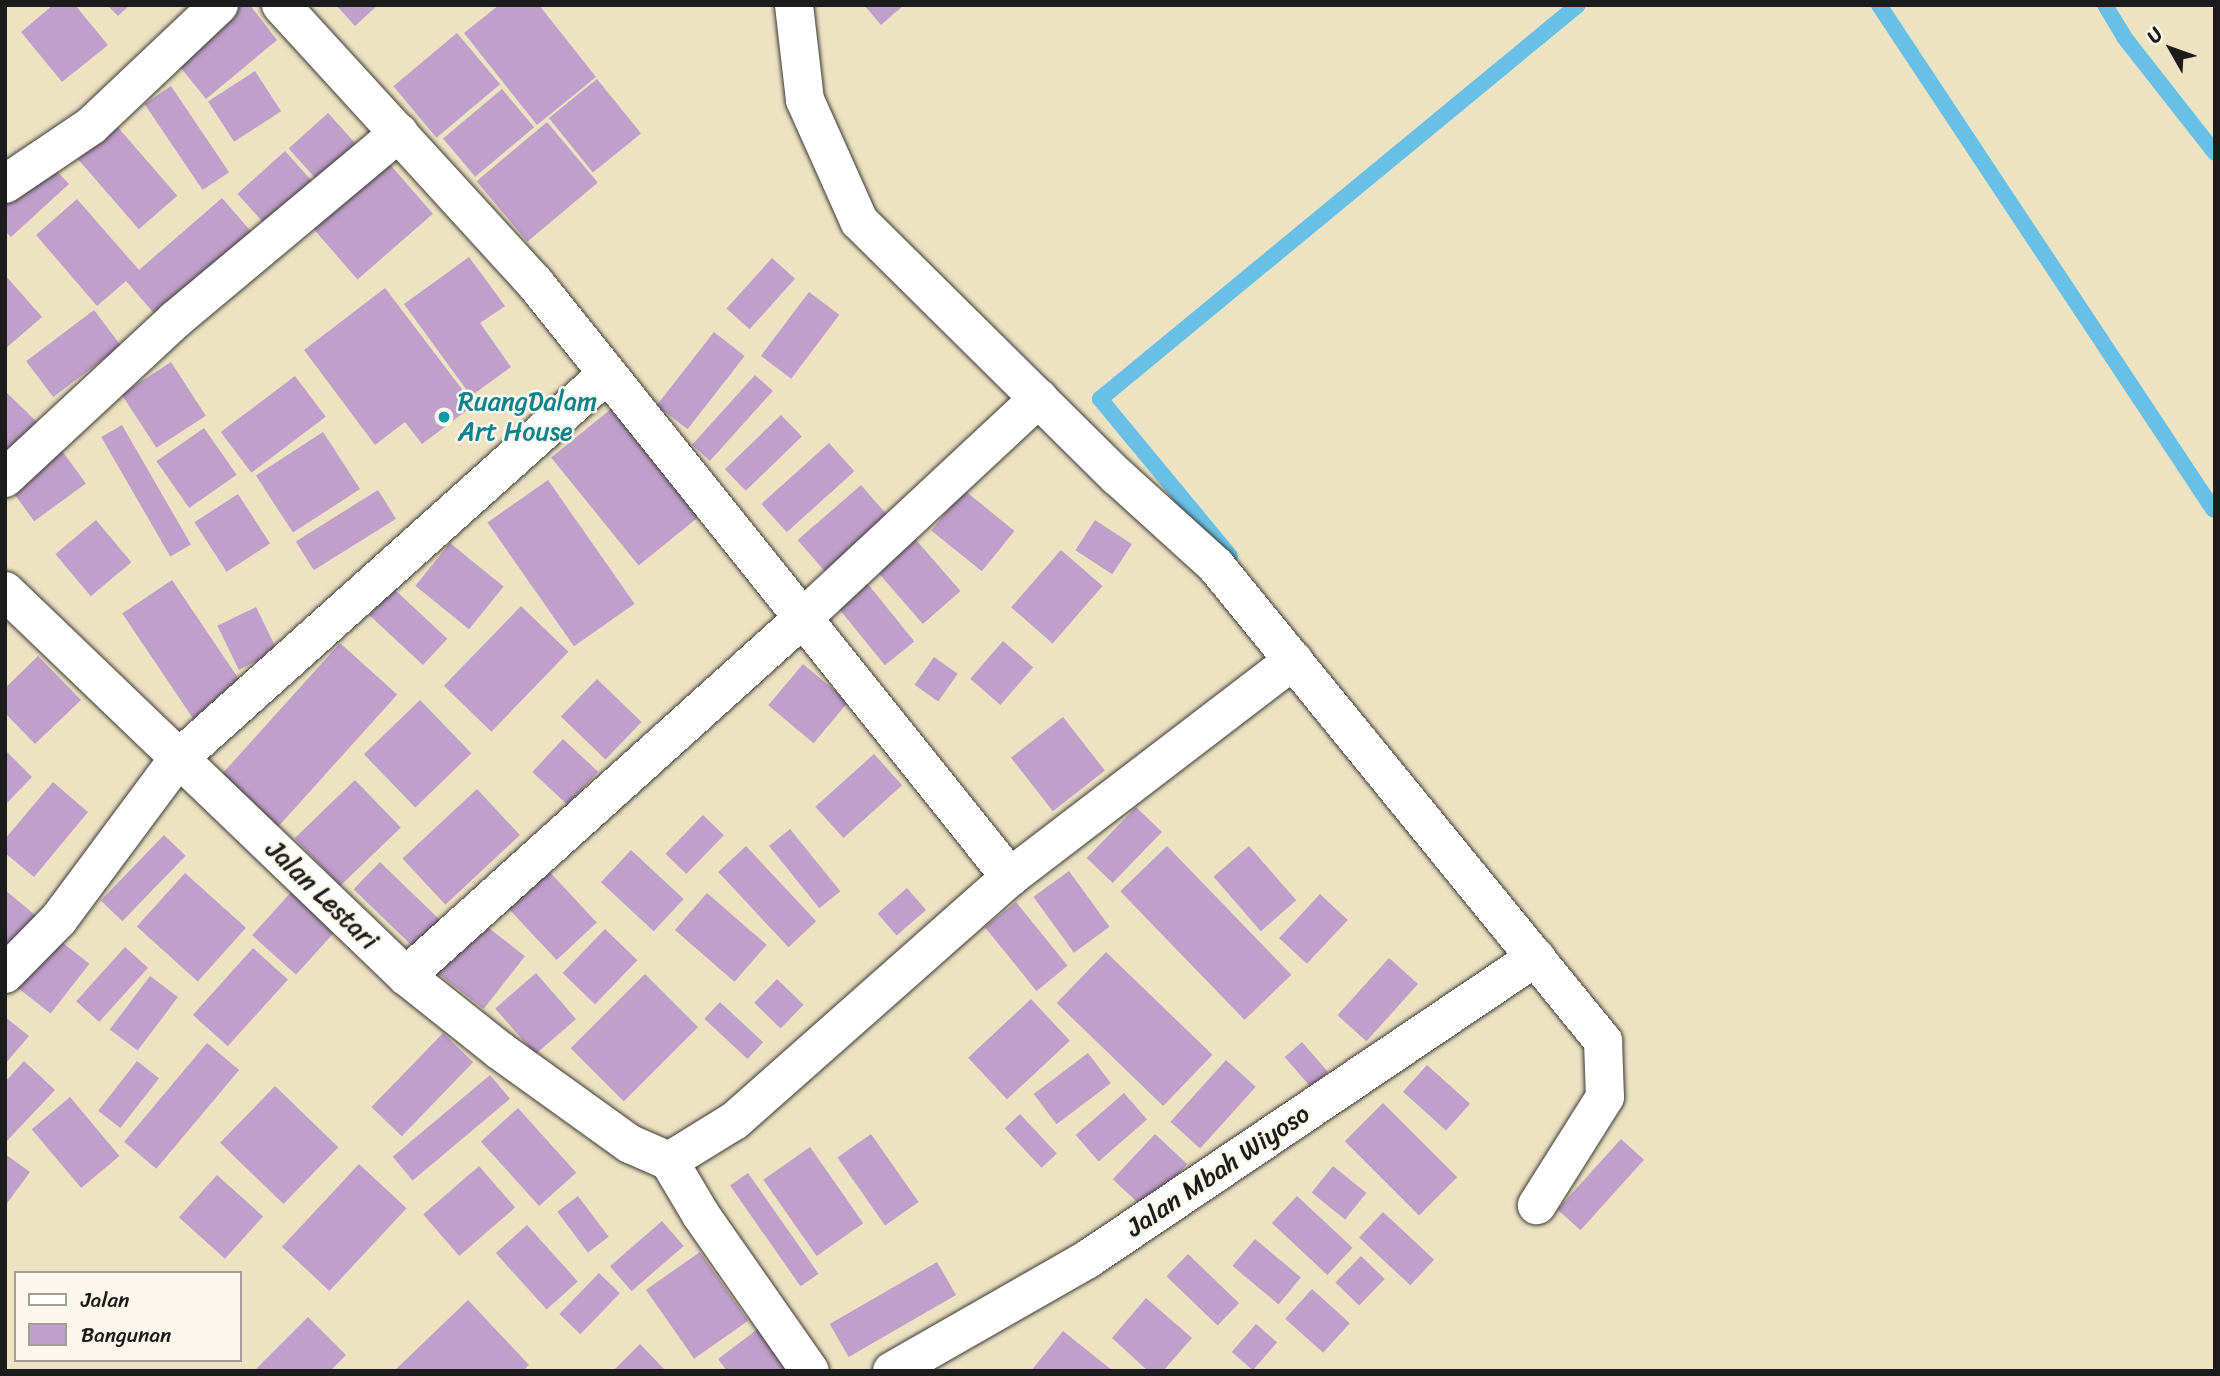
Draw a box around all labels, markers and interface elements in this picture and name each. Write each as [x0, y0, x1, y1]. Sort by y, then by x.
north arrow [2136, 14, 2206, 84]
text: U [2138, 20, 2171, 51]
place label: RuangDalam Art House [458, 386, 597, 448]
marker: RuangDalam Art House [436, 409, 452, 425]
street label: Jalan Lestari [259, 833, 385, 957]
street label: Jalan Mbah Wiyoso [1121, 1098, 1315, 1244]
legend [14, 1271, 242, 1362]
text: Jalan [81, 1281, 129, 1319]
text: Bangunan [81, 1316, 171, 1354]

